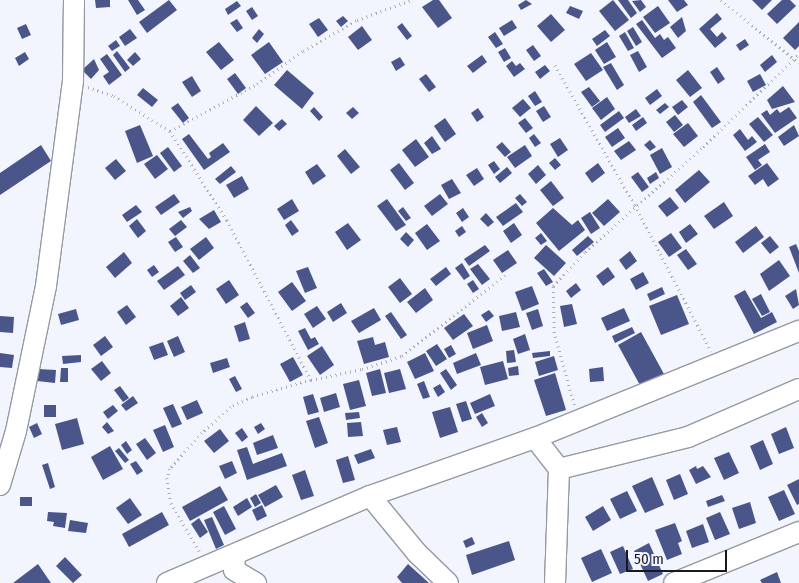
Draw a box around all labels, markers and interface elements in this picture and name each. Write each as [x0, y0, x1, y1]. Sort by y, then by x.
scale bar [629, 540, 730, 572]
text: 50 m [634, 550, 664, 568]

